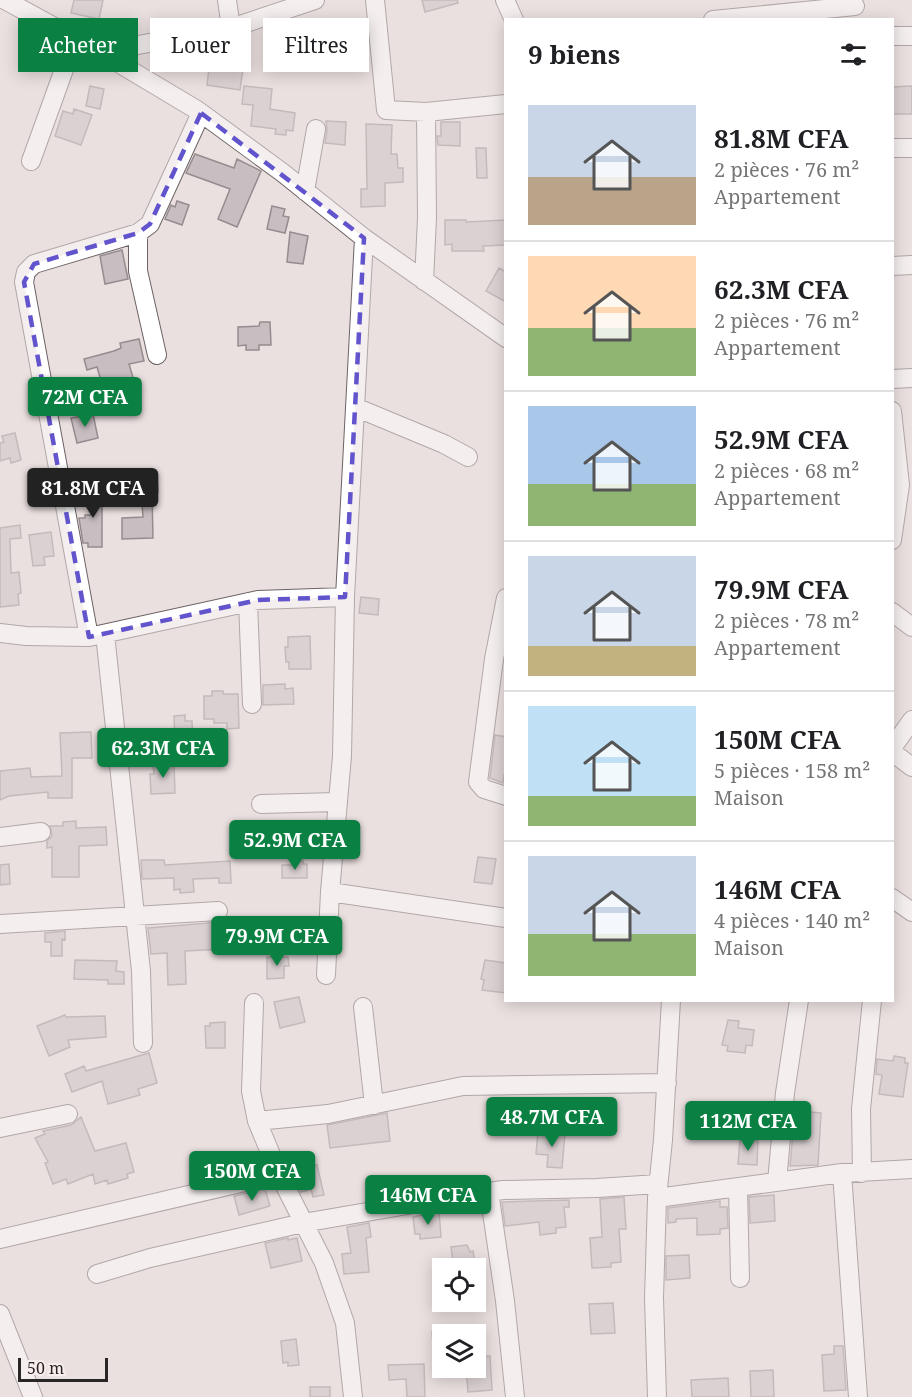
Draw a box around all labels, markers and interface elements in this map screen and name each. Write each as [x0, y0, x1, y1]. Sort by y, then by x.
chip: Acheter [18, 18, 138, 72]
chip: Louer [150, 18, 251, 72]
chip: Filtres [263, 18, 369, 72]
text: 9 biens [528, 36, 620, 72]
icon: filters [837, 38, 870, 71]
text: 81.8M CFA [714, 120, 849, 156]
icon: home [576, 129, 648, 201]
text: 2 pièces · 76 m² [714, 156, 859, 183]
text: Appartement [714, 183, 841, 210]
text: 62.3M CFA [714, 271, 849, 307]
icon: home [576, 280, 648, 352]
text: 2 pièces · 76 m² [714, 307, 859, 334]
text: Appartement [714, 334, 841, 361]
pin: 72M CFA [30, 377, 140, 428]
text: 72M CFA [42, 383, 128, 410]
text: 52.9M CFA [714, 421, 849, 457]
icon: home [576, 430, 648, 502]
text: 2 pièces · 68 m² [714, 457, 859, 484]
pin: 81.8M CFA [24, 468, 162, 519]
text: 81.8M CFA [41, 474, 145, 501]
text: Appartement [714, 484, 841, 511]
text: 79.9M CFA [714, 571, 849, 607]
icon: home [576, 580, 648, 652]
text: 2 pièces · 78 m² [714, 607, 859, 634]
text: Appartement [714, 634, 841, 661]
text: 150M CFA [714, 721, 841, 757]
pin: 62.3M CFA [94, 728, 232, 779]
icon: home [576, 730, 648, 802]
text: 62.3M CFA [111, 734, 215, 761]
text: 5 pièces · 158 m² [714, 757, 870, 784]
text: Maison [714, 784, 784, 811]
pin: 52.9M CFA [226, 820, 364, 871]
text: 52.9M CFA [243, 826, 347, 853]
text: 146M CFA [714, 871, 841, 907]
icon: home [576, 880, 648, 952]
text: 4 pièces · 140 m² [714, 907, 870, 934]
pin: 79.9M CFA [208, 916, 346, 967]
text: 79.9M CFA [225, 922, 329, 949]
text: Maison [714, 934, 784, 961]
pin: 48.7M CFA [483, 1097, 621, 1148]
pin: 112M CFA [686, 1101, 810, 1152]
text: 48.7M CFA [500, 1103, 604, 1130]
text: 112M CFA [699, 1107, 797, 1134]
pin: 150M CFA [190, 1151, 314, 1202]
text: 150M CFA [203, 1157, 301, 1184]
pin: 146M CFA [366, 1175, 490, 1226]
text: 146M CFA [379, 1181, 477, 1208]
map controls [432, 1258, 486, 1378]
button: locate [432, 1258, 486, 1312]
button: layers [432, 1324, 486, 1378]
scale bar [18, 1355, 108, 1382]
text: 50 m [27, 1357, 64, 1379]

